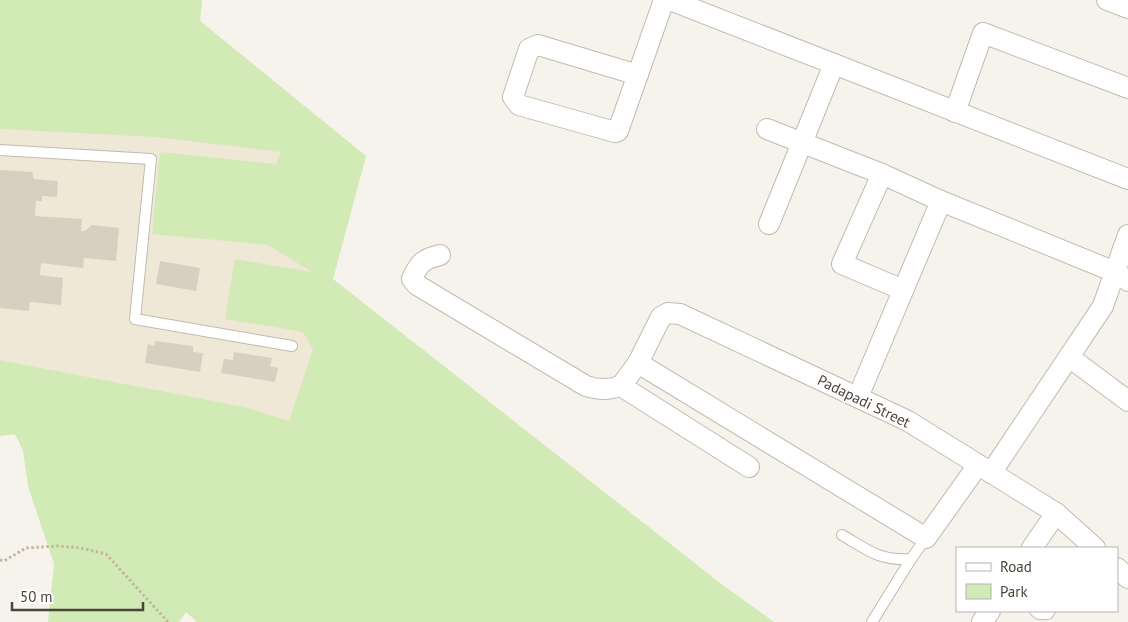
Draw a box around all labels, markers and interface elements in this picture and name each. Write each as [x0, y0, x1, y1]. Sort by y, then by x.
street label: Padapadi Street [815, 370, 913, 432]
legend [956, 547, 1118, 612]
text: Road [1000, 557, 1032, 576]
scale bar [12, 580, 144, 612]
text: Park [1000, 582, 1028, 601]
text: 50 m [20, 587, 53, 606]

